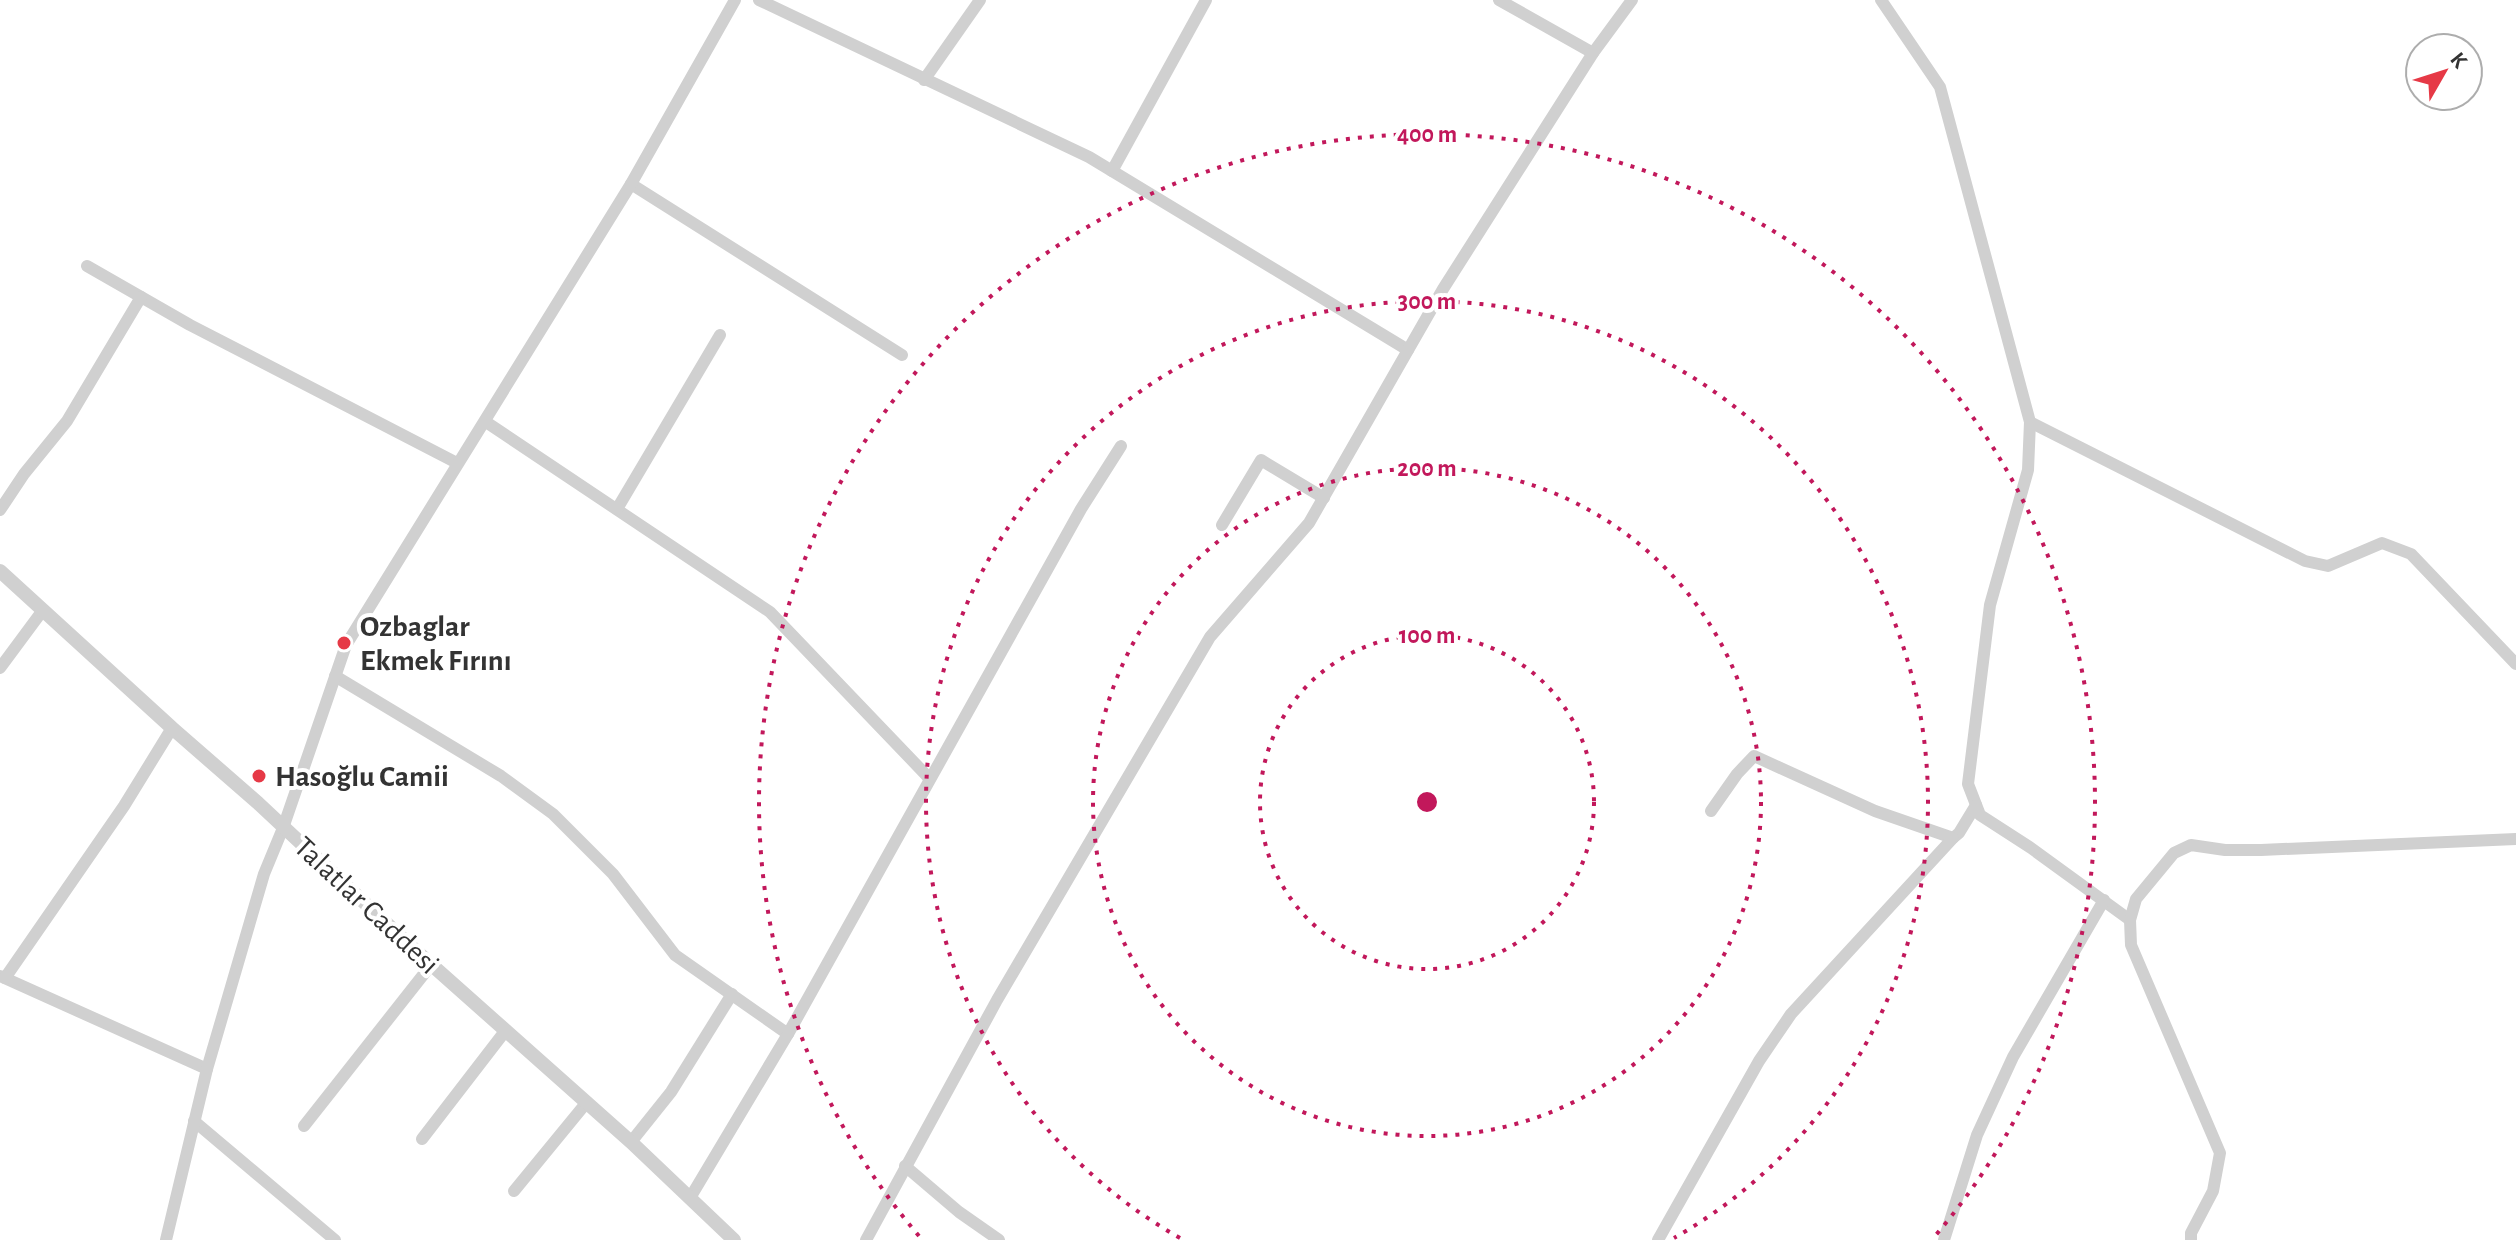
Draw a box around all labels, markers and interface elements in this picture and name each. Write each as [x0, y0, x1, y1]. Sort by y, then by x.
north arrow [2404, 32, 2484, 112]
text: K [2446, 48, 2472, 73]
text: 400 m [1397, 123, 1457, 147]
text: 300 m [1398, 290, 1456, 314]
text: 200 m [1397, 457, 1457, 481]
place label: Ozbaglar Ekmek Fırını [360, 612, 512, 676]
text: 100 m [1399, 624, 1455, 648]
marker: Ozbaglar Ekmek Fırını [335, 634, 353, 652]
place label: Hasoğlu Camii [275, 762, 449, 792]
marker: Hasoğlu Camii [250, 767, 268, 785]
centre of rings [1413, 788, 1441, 816]
street label: Talatlar Caddesi [288, 831, 444, 980]

